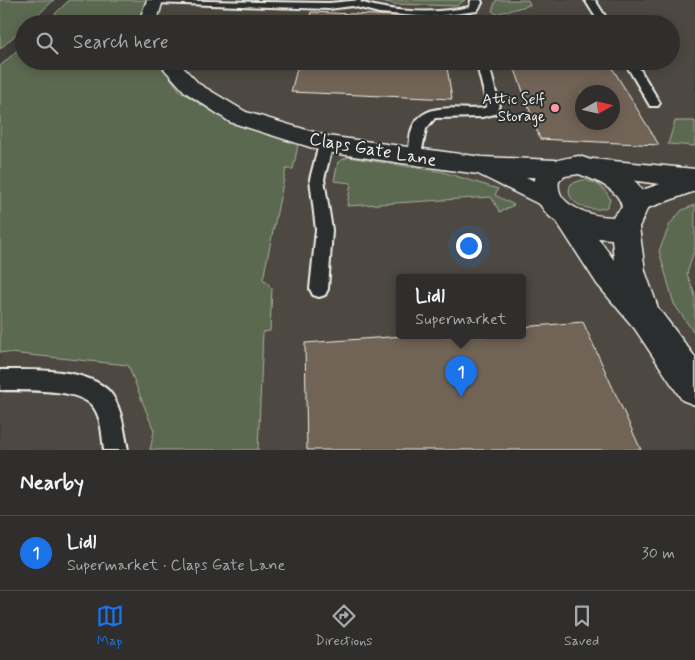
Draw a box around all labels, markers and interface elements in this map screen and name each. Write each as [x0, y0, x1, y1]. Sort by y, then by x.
search box [15, 15, 680, 70]
icon: search [33, 29, 61, 57]
text: Search here [73, 30, 169, 55]
north arrow [575, 85, 620, 130]
place label: Attic Self Storage [482, 90, 545, 127]
marker: Attic Self Storage [549, 102, 561, 114]
street label: Claps Gate Lane [307, 127, 439, 173]
your location [456, 233, 482, 259]
popup [396, 274, 526, 339]
text: Lidl [415, 284, 445, 309]
text: Supermarket [415, 309, 507, 330]
pin: 1 [445, 356, 477, 397]
text: Nearby [20, 469, 84, 497]
text: Lidl [67, 530, 96, 555]
text: 1 [32, 543, 40, 564]
text: 30 m [642, 543, 675, 564]
text: Supermarket · Claps Gate Lane [67, 555, 285, 576]
tab: Map [96, 602, 124, 650]
tab: Directions [315, 602, 373, 650]
tab: Saved [564, 602, 599, 650]

